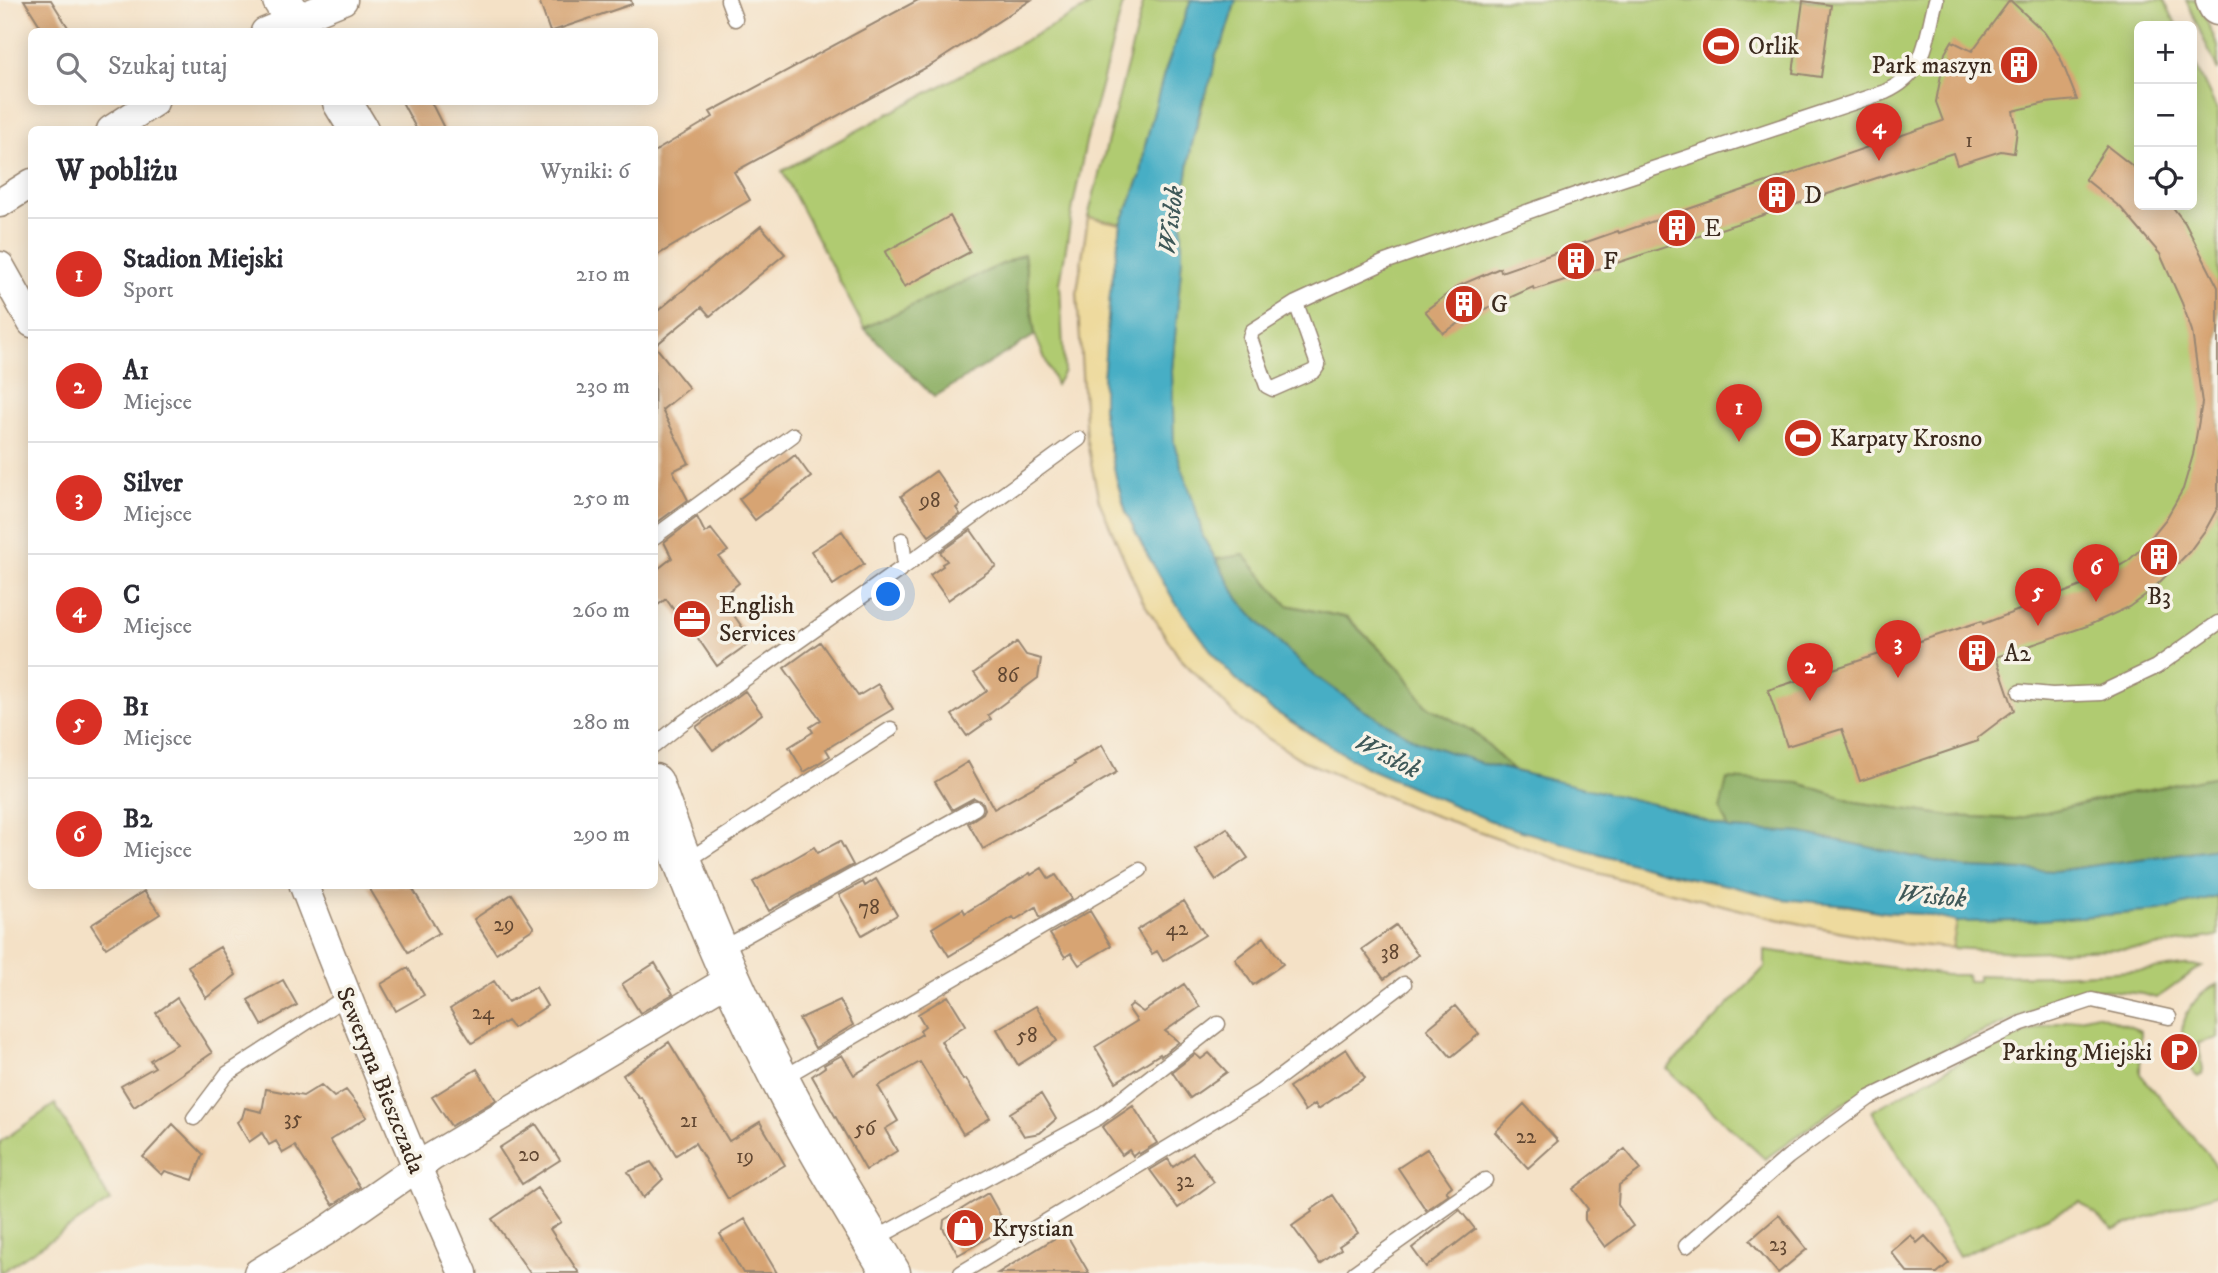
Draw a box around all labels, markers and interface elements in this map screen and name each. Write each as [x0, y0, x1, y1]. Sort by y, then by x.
map controls [2134, 21, 2197, 210]
button: + [2134, 21, 2197, 84]
sports icon: Orlik [1700, 25, 1742, 67]
search box [28, 28, 658, 105]
place label: Orlik [1748, 32, 1799, 62]
building icon: Park maszyn [1998, 44, 2040, 86]
icon: search [52, 48, 90, 86]
text: Szukaj tutaj [108, 50, 228, 83]
place label: Park maszyn [1872, 51, 1992, 81]
button: − [2134, 84, 2197, 147]
pin: 4 [1856, 103, 1902, 161]
house number: 1 [1965, 128, 1973, 154]
button: locate [2134, 147, 2197, 210]
text: W pobliżu [56, 153, 178, 190]
text: Wyniki: 6 [540, 157, 630, 186]
building icon: D [1756, 174, 1798, 216]
place label: D [1804, 181, 1822, 211]
water label: Wisłok [1151, 184, 1192, 256]
building icon: E [1656, 207, 1698, 249]
place label: E [1704, 214, 1721, 244]
building icon: F [1555, 240, 1597, 282]
text: Stadion Miejski [123, 243, 283, 276]
place label: F [1603, 247, 1618, 277]
text: 1 [75, 260, 83, 289]
text: 210 m [576, 260, 630, 289]
text: Sport [123, 276, 174, 305]
building icon: G [1443, 283, 1485, 325]
place label: G [1491, 290, 1508, 320]
text: A1 [123, 355, 149, 388]
text: 2 [73, 372, 85, 401]
text: 230 m [576, 372, 630, 401]
pin: 1 [1716, 384, 1762, 442]
text: Miejsce [123, 388, 192, 417]
sports icon: Karpaty Krosno [1782, 417, 1824, 459]
place label: Karpaty Krosno [1830, 424, 1982, 454]
text: Silver [123, 467, 183, 500]
text: 3 [75, 484, 83, 513]
text: 250 m [573, 484, 630, 513]
house number: 98 [919, 488, 941, 514]
text: Miejsce [123, 500, 192, 529]
building icon: B3 [2138, 536, 2180, 578]
pin: 6 [2073, 544, 2119, 602]
pin: 5 [2015, 568, 2061, 626]
your location [871, 577, 905, 611]
text: C [123, 579, 140, 612]
place label: B3 [2147, 582, 2171, 612]
place label: English Services [719, 591, 796, 649]
text: 4 [72, 596, 86, 625]
text: 260 m [572, 596, 630, 625]
office icon: English Services [671, 598, 713, 640]
text: Miejsce [123, 612, 192, 641]
pin: 3 [1875, 620, 1921, 678]
building icon: A2 [1956, 632, 1998, 674]
place label: A2 [2004, 639, 2031, 669]
pin: 2 [1787, 643, 1833, 701]
house number: 86 [997, 663, 1020, 689]
text: B1 [123, 691, 149, 724]
text: 5 [73, 708, 85, 737]
text: 280 m [573, 708, 630, 737]
text: Miejsce [123, 724, 192, 753]
water label: Wisłok [1349, 726, 1426, 787]
text: B2 [123, 803, 152, 836]
text: 6 [73, 820, 85, 849]
text: 290 m [573, 820, 630, 849]
text: Miejsce [123, 836, 192, 865]
water label: Wisłok [1896, 877, 1968, 916]
house number: 78 [858, 895, 880, 921]
house number: 29 [494, 912, 514, 938]
house number: 42 [1166, 916, 1189, 942]
house number: 38 [1381, 940, 1399, 966]
street label: Seweryna Bieszczada [329, 983, 431, 1179]
house number: 24 [472, 1000, 495, 1026]
house number: 58 [1017, 1023, 1037, 1049]
parking icon: Parking Miejski [2158, 1031, 2200, 1073]
place label: Parking Miejski [2002, 1038, 2152, 1068]
house number: 35 [284, 1106, 302, 1132]
house number: 21 [680, 1108, 698, 1134]
house number: 56 [854, 1116, 877, 1142]
house number: 22 [1516, 1124, 1537, 1150]
house number: 20 [518, 1142, 540, 1168]
house number: 19 [736, 1144, 754, 1170]
house number: 32 [1176, 1168, 1195, 1194]
shop icon: Krystian [944, 1207, 986, 1249]
place label: Krystian [992, 1214, 1074, 1244]
house number: 23 [1769, 1232, 1787, 1258]

